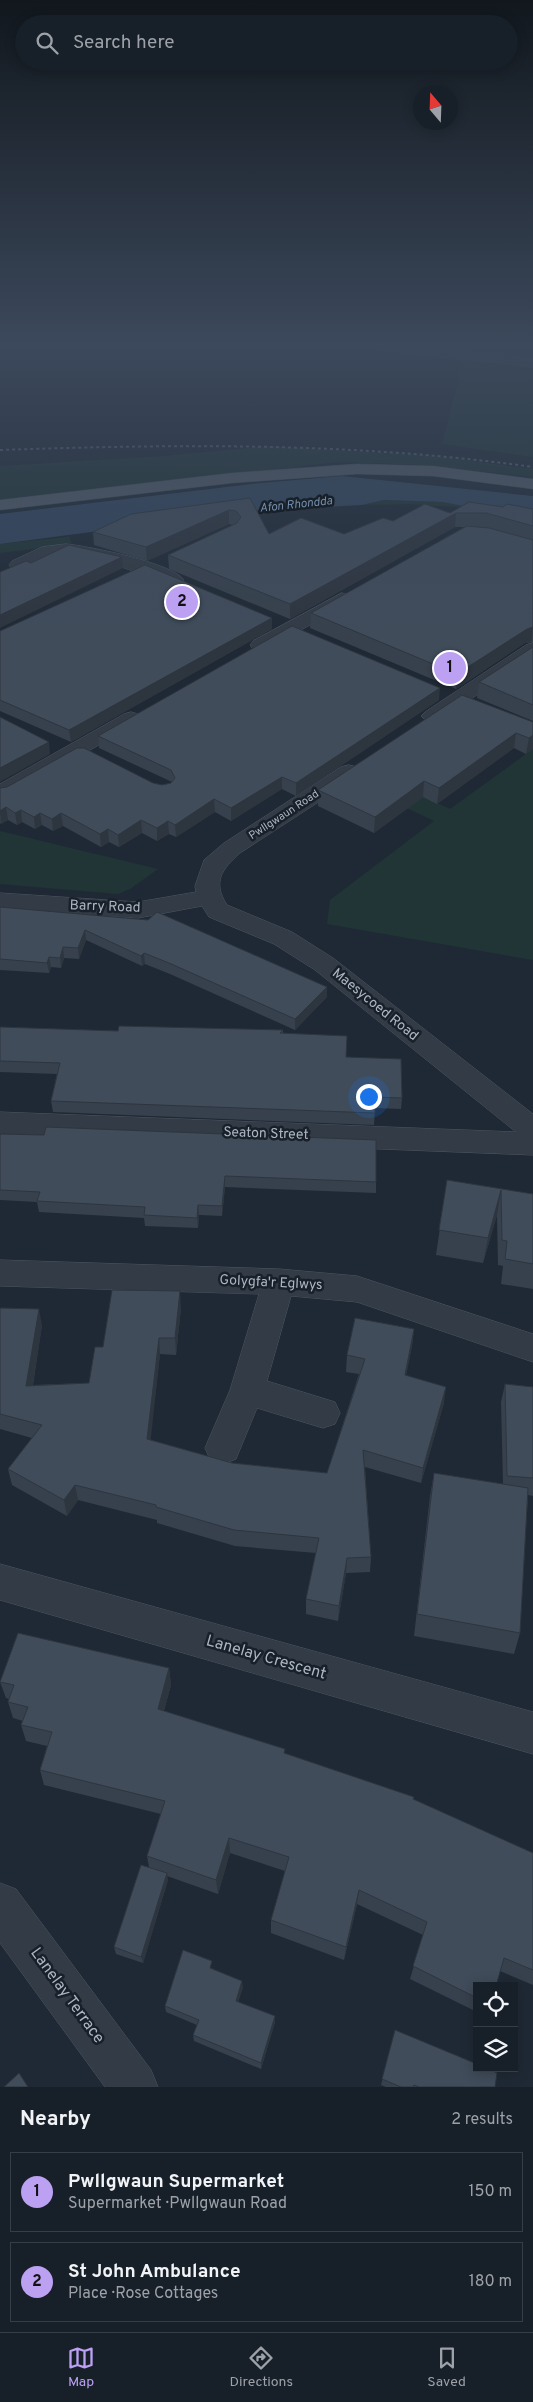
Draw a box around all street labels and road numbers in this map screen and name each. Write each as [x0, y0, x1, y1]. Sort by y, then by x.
street label: Pwllgwaun Road [246, 787, 322, 843]
street label: Barry Road [69, 897, 141, 917]
street label: Maesycoed Road [328, 965, 422, 1045]
street label: Seaton Street [223, 1124, 309, 1144]
street label: Golygfa'r Eglwys [219, 1272, 323, 1294]
street label: Lanelay Crescent [204, 1631, 328, 1685]
street label: Lanelay Terrace [25, 1944, 109, 2048]

